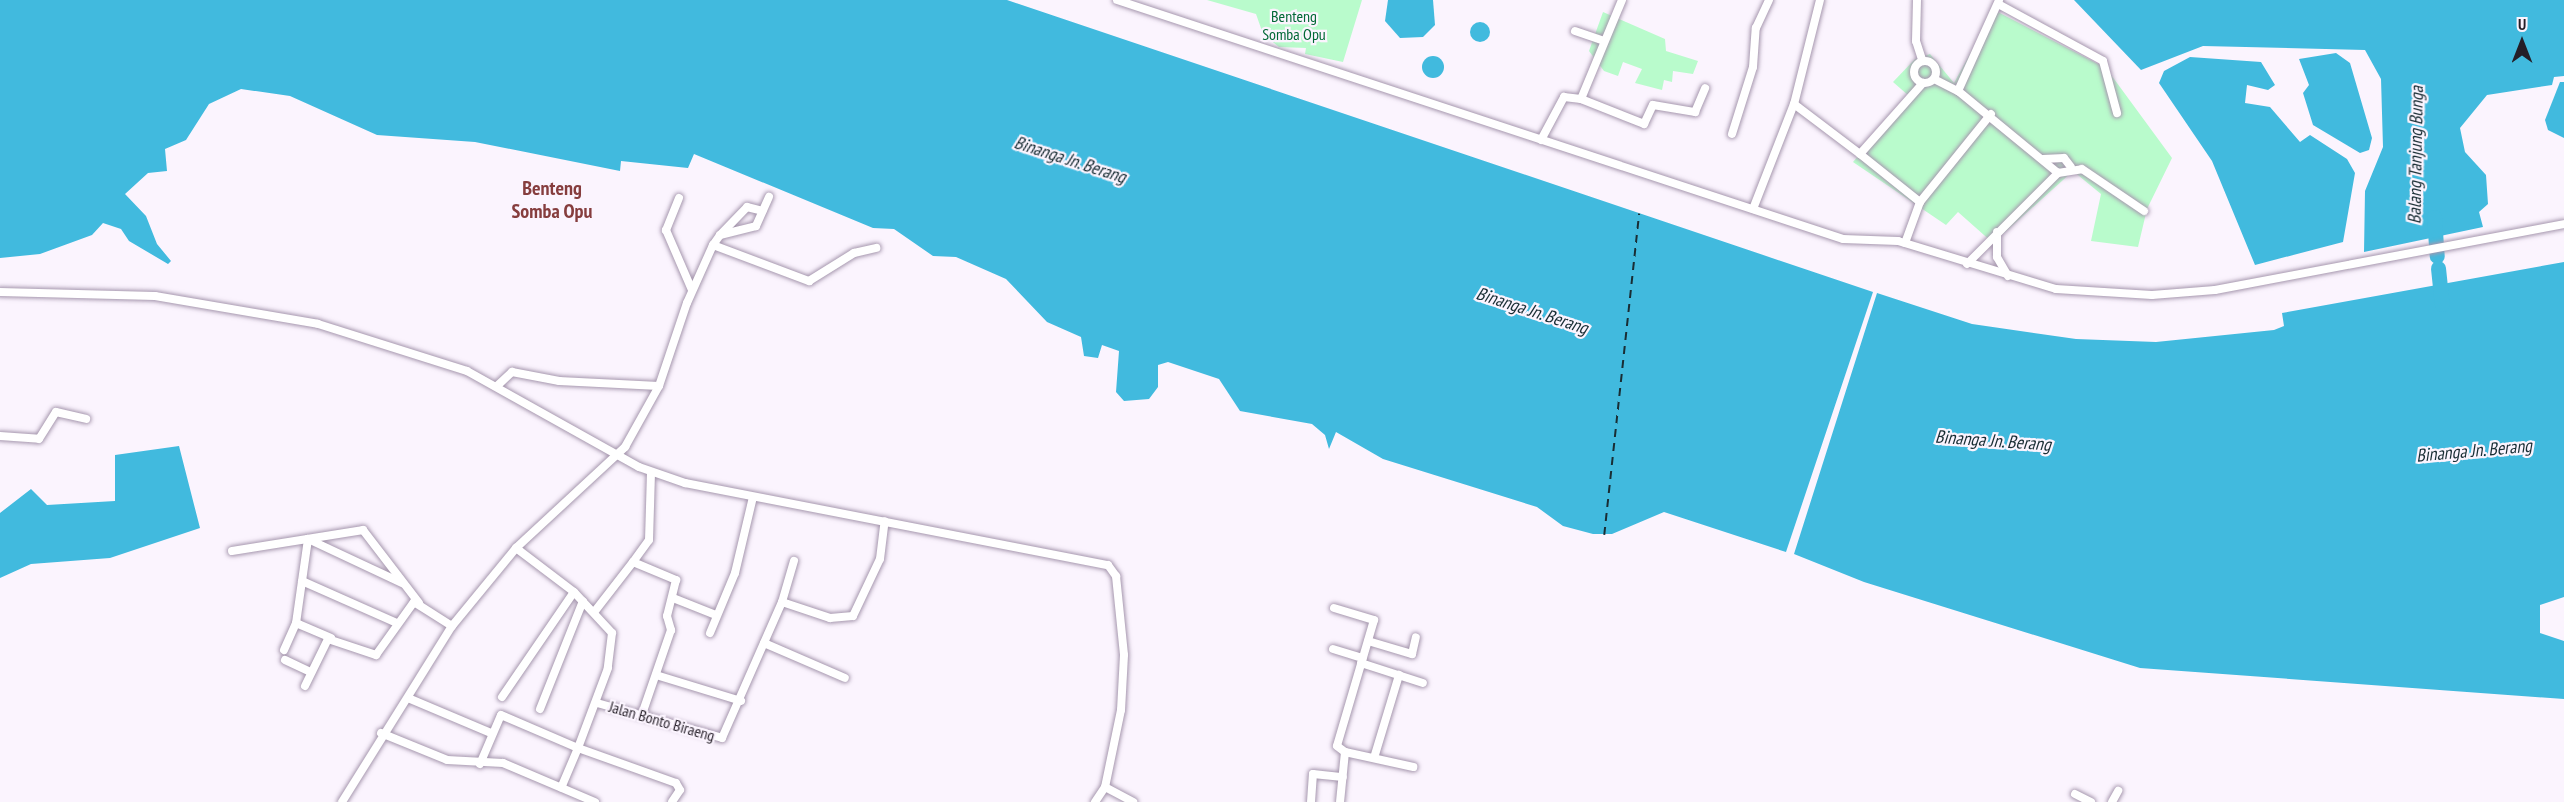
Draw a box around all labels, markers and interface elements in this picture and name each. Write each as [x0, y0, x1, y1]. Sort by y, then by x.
park label: Benteng Somba Opu [1262, 6, 1326, 44]
north arrow [2492, 12, 2552, 72]
text: U [2518, 14, 2526, 34]
water label: Balang Tanjung Bunga [2404, 86, 2428, 224]
water label: Binanga Jn. Berang [1011, 132, 1129, 188]
district label: Benteng Somba Opu [511, 176, 593, 223]
water label: Binanga Jn. Berang [1473, 283, 1591, 339]
water label: Binanga Jn. Berang [1934, 426, 2052, 456]
water label: Binanga Jn. Berang [2415, 435, 2533, 467]
street label: Jalan Bonto Biraeng [607, 697, 717, 745]

